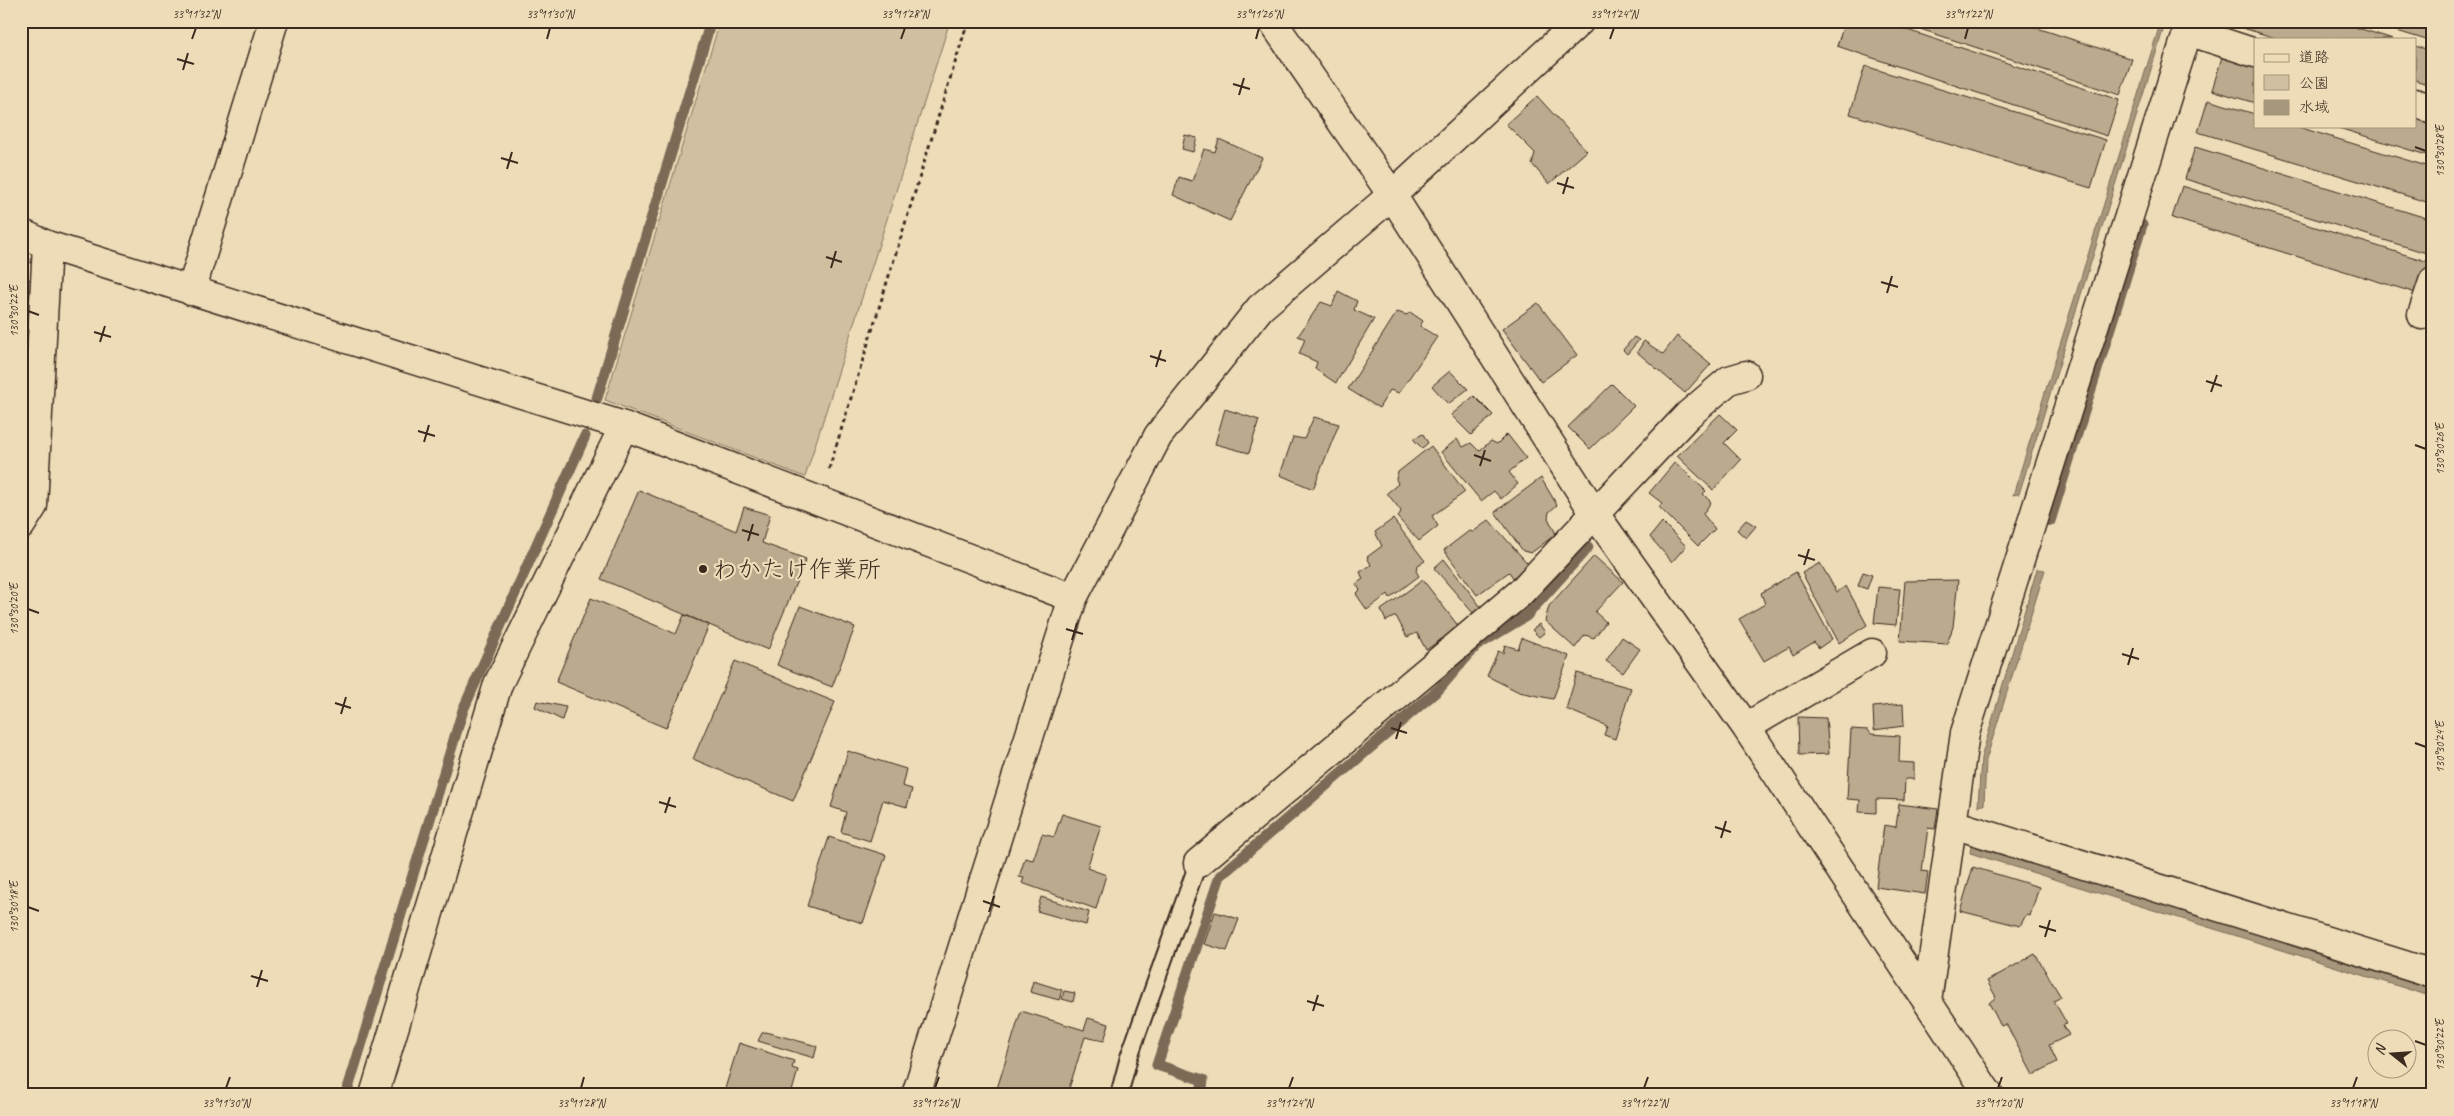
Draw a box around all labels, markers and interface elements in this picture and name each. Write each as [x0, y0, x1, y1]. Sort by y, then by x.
text: 33°11'32"N [172, 6, 221, 22]
text: 33°11'30"N [526, 6, 575, 22]
text: 33°11'28"N [881, 6, 930, 22]
text: 33°11'26"N [1235, 6, 1284, 22]
text: 33°11'24"N [1590, 6, 1639, 22]
text: 33°11'22"N [1944, 6, 1993, 22]
legend [2254, 38, 2416, 128]
text: 道路 [2299, 48, 2329, 67]
text: 公園 [2299, 74, 2329, 93]
text: 水域 [2299, 98, 2329, 117]
text: 130°30'28"E [2432, 123, 2448, 177]
text: 130°30'22"E [6, 283, 22, 337]
text: 130°30'26"E [2432, 421, 2448, 475]
place label: わかたけ作業所 [713, 554, 881, 584]
marker: わかたけ作業所 [697, 563, 709, 575]
text: 130°30'20"E [6, 581, 22, 635]
text: 130°30'24"E [2432, 719, 2448, 773]
text: 130°30'18"E [6, 879, 22, 933]
text: 130°30'22"E [2432, 1017, 2448, 1071]
north arrow [2366, 1028, 2416, 1078]
text: N [2371, 1041, 2390, 1057]
text: 33°11'30"N [202, 1095, 251, 1111]
text: 33°11'28"N [557, 1095, 606, 1111]
text: 33°11'26"N [911, 1095, 960, 1111]
text: 33°11'24"N [1265, 1095, 1314, 1111]
text: 33°11'22"N [1620, 1095, 1669, 1111]
text: 33°11'20"N [1974, 1095, 2023, 1111]
text: 33°11'18"N [2329, 1095, 2378, 1111]

